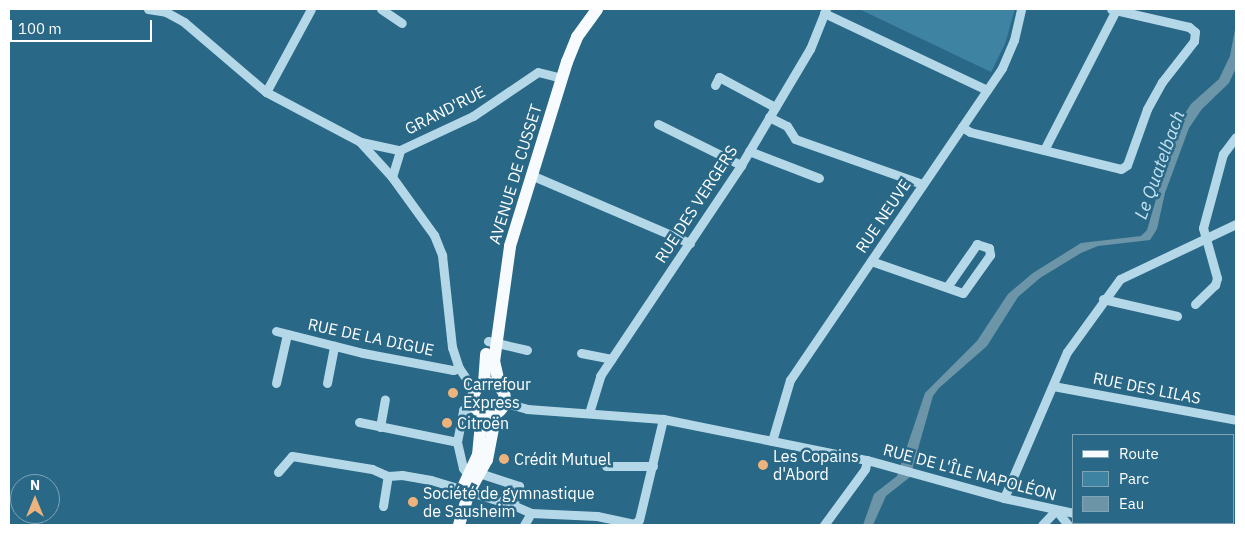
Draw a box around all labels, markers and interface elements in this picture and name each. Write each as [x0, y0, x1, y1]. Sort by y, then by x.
scale bar [12, 10, 155, 42]
text: 100 m [18, 19, 62, 38]
street label: GRAND'RUE [402, 82, 488, 138]
street label: AVENUE DE CUSSET [485, 102, 545, 246]
water label: Le Quatelbach [1130, 108, 1190, 222]
street label: RUE DES VERGERS [651, 142, 741, 266]
street label: RUE NEUVE [851, 176, 915, 256]
street label: RUE DE LA DIGUE [306, 314, 436, 360]
street label: RUE DES LILAS [1091, 368, 1203, 408]
place label: Carrefour Express [463, 374, 531, 412]
marker: Carrefour Express [447, 387, 459, 399]
place label: Citroën [457, 413, 509, 433]
marker: Citroën [441, 417, 453, 429]
legend [1072, 434, 1235, 524]
street label: RUE DE L'ÎLE NAPOLÉON [881, 440, 1059, 504]
text: Route [1119, 444, 1159, 463]
place label: Les Copains d'Abord [773, 446, 859, 484]
place label: Crédit Mutuel [514, 449, 611, 469]
marker: Crédit Mutuel [498, 453, 510, 465]
marker: Les Copains d'Abord [757, 459, 769, 471]
text: Parc [1119, 469, 1149, 488]
north arrow [10, 474, 60, 524]
text: N [30, 476, 40, 494]
place label: Société de gymnastique de Sausheim [423, 483, 595, 521]
text: Eau [1119, 494, 1144, 513]
marker: Société de gymnastique de Sausheim [407, 496, 419, 508]

